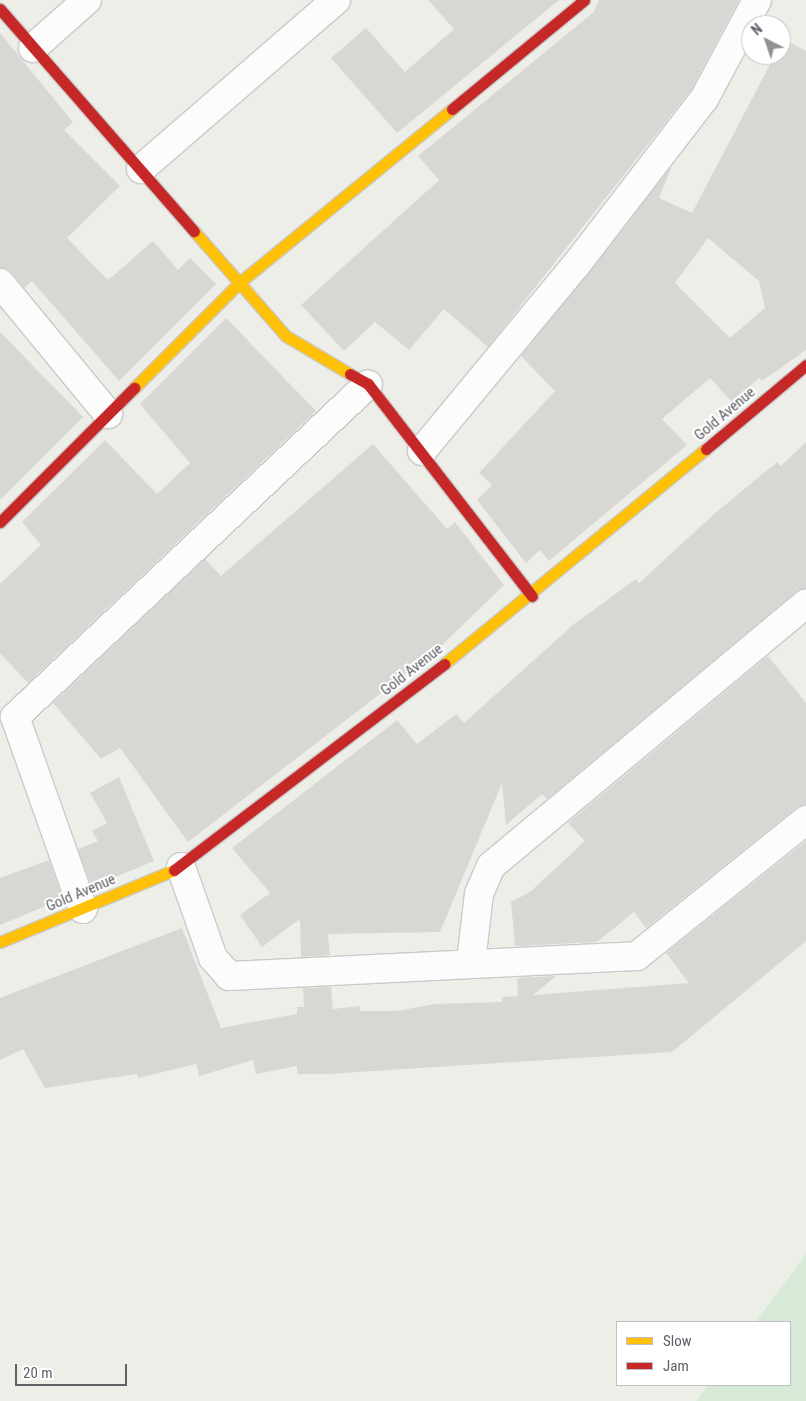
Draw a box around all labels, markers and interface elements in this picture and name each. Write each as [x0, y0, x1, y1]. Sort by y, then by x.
north arrow [741, 15, 791, 65]
text: N [748, 21, 765, 38]
street label: Gold Avenue [691, 383, 759, 445]
street label: Gold Avenue [377, 640, 447, 700]
street label: Gold Avenue [43, 870, 119, 916]
legend [616, 1321, 791, 1386]
text: Slow [663, 1332, 692, 1350]
scale bar [18, 1354, 130, 1386]
text: Jam [663, 1357, 689, 1375]
text: 20 m [23, 1364, 53, 1382]

